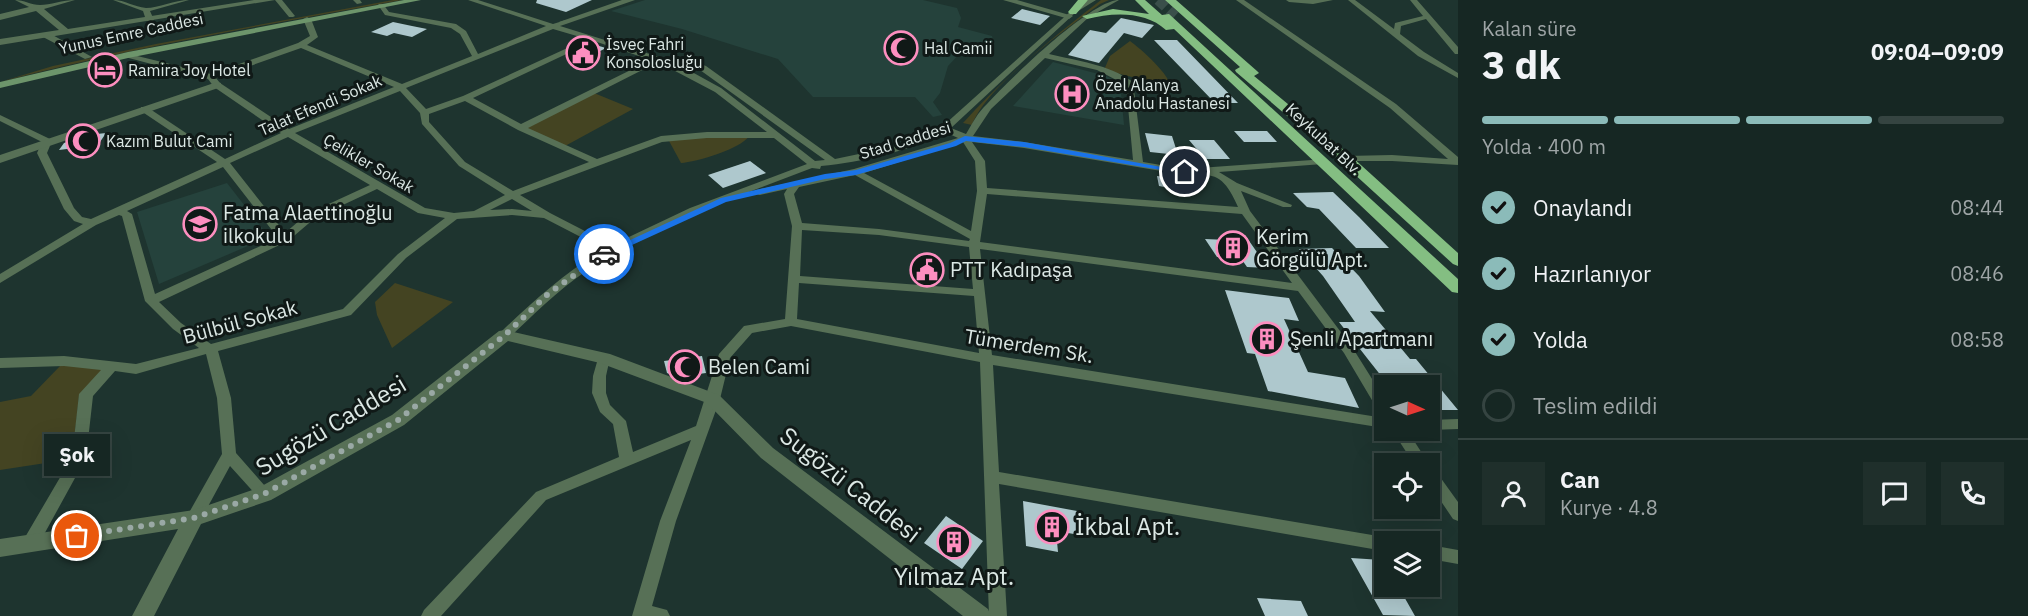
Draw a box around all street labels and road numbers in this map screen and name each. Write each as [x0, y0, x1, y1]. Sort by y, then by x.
street label: Yunus Emre Caddesi [57, 8, 205, 58]
street label: Talat Efendi Sokak [255, 70, 385, 140]
street label: Keykubat Blv. [1282, 99, 1366, 179]
street label: Stad Caddesi [857, 117, 953, 163]
street label: Çelikler Sokak [320, 129, 419, 197]
street label: Bülbül Sokak [180, 293, 301, 350]
street label: Tümerdem Sk. [963, 322, 1095, 369]
street label: Sugözü Caddesi [249, 368, 412, 483]
street label: Sugözü Caddesi [774, 419, 928, 549]

